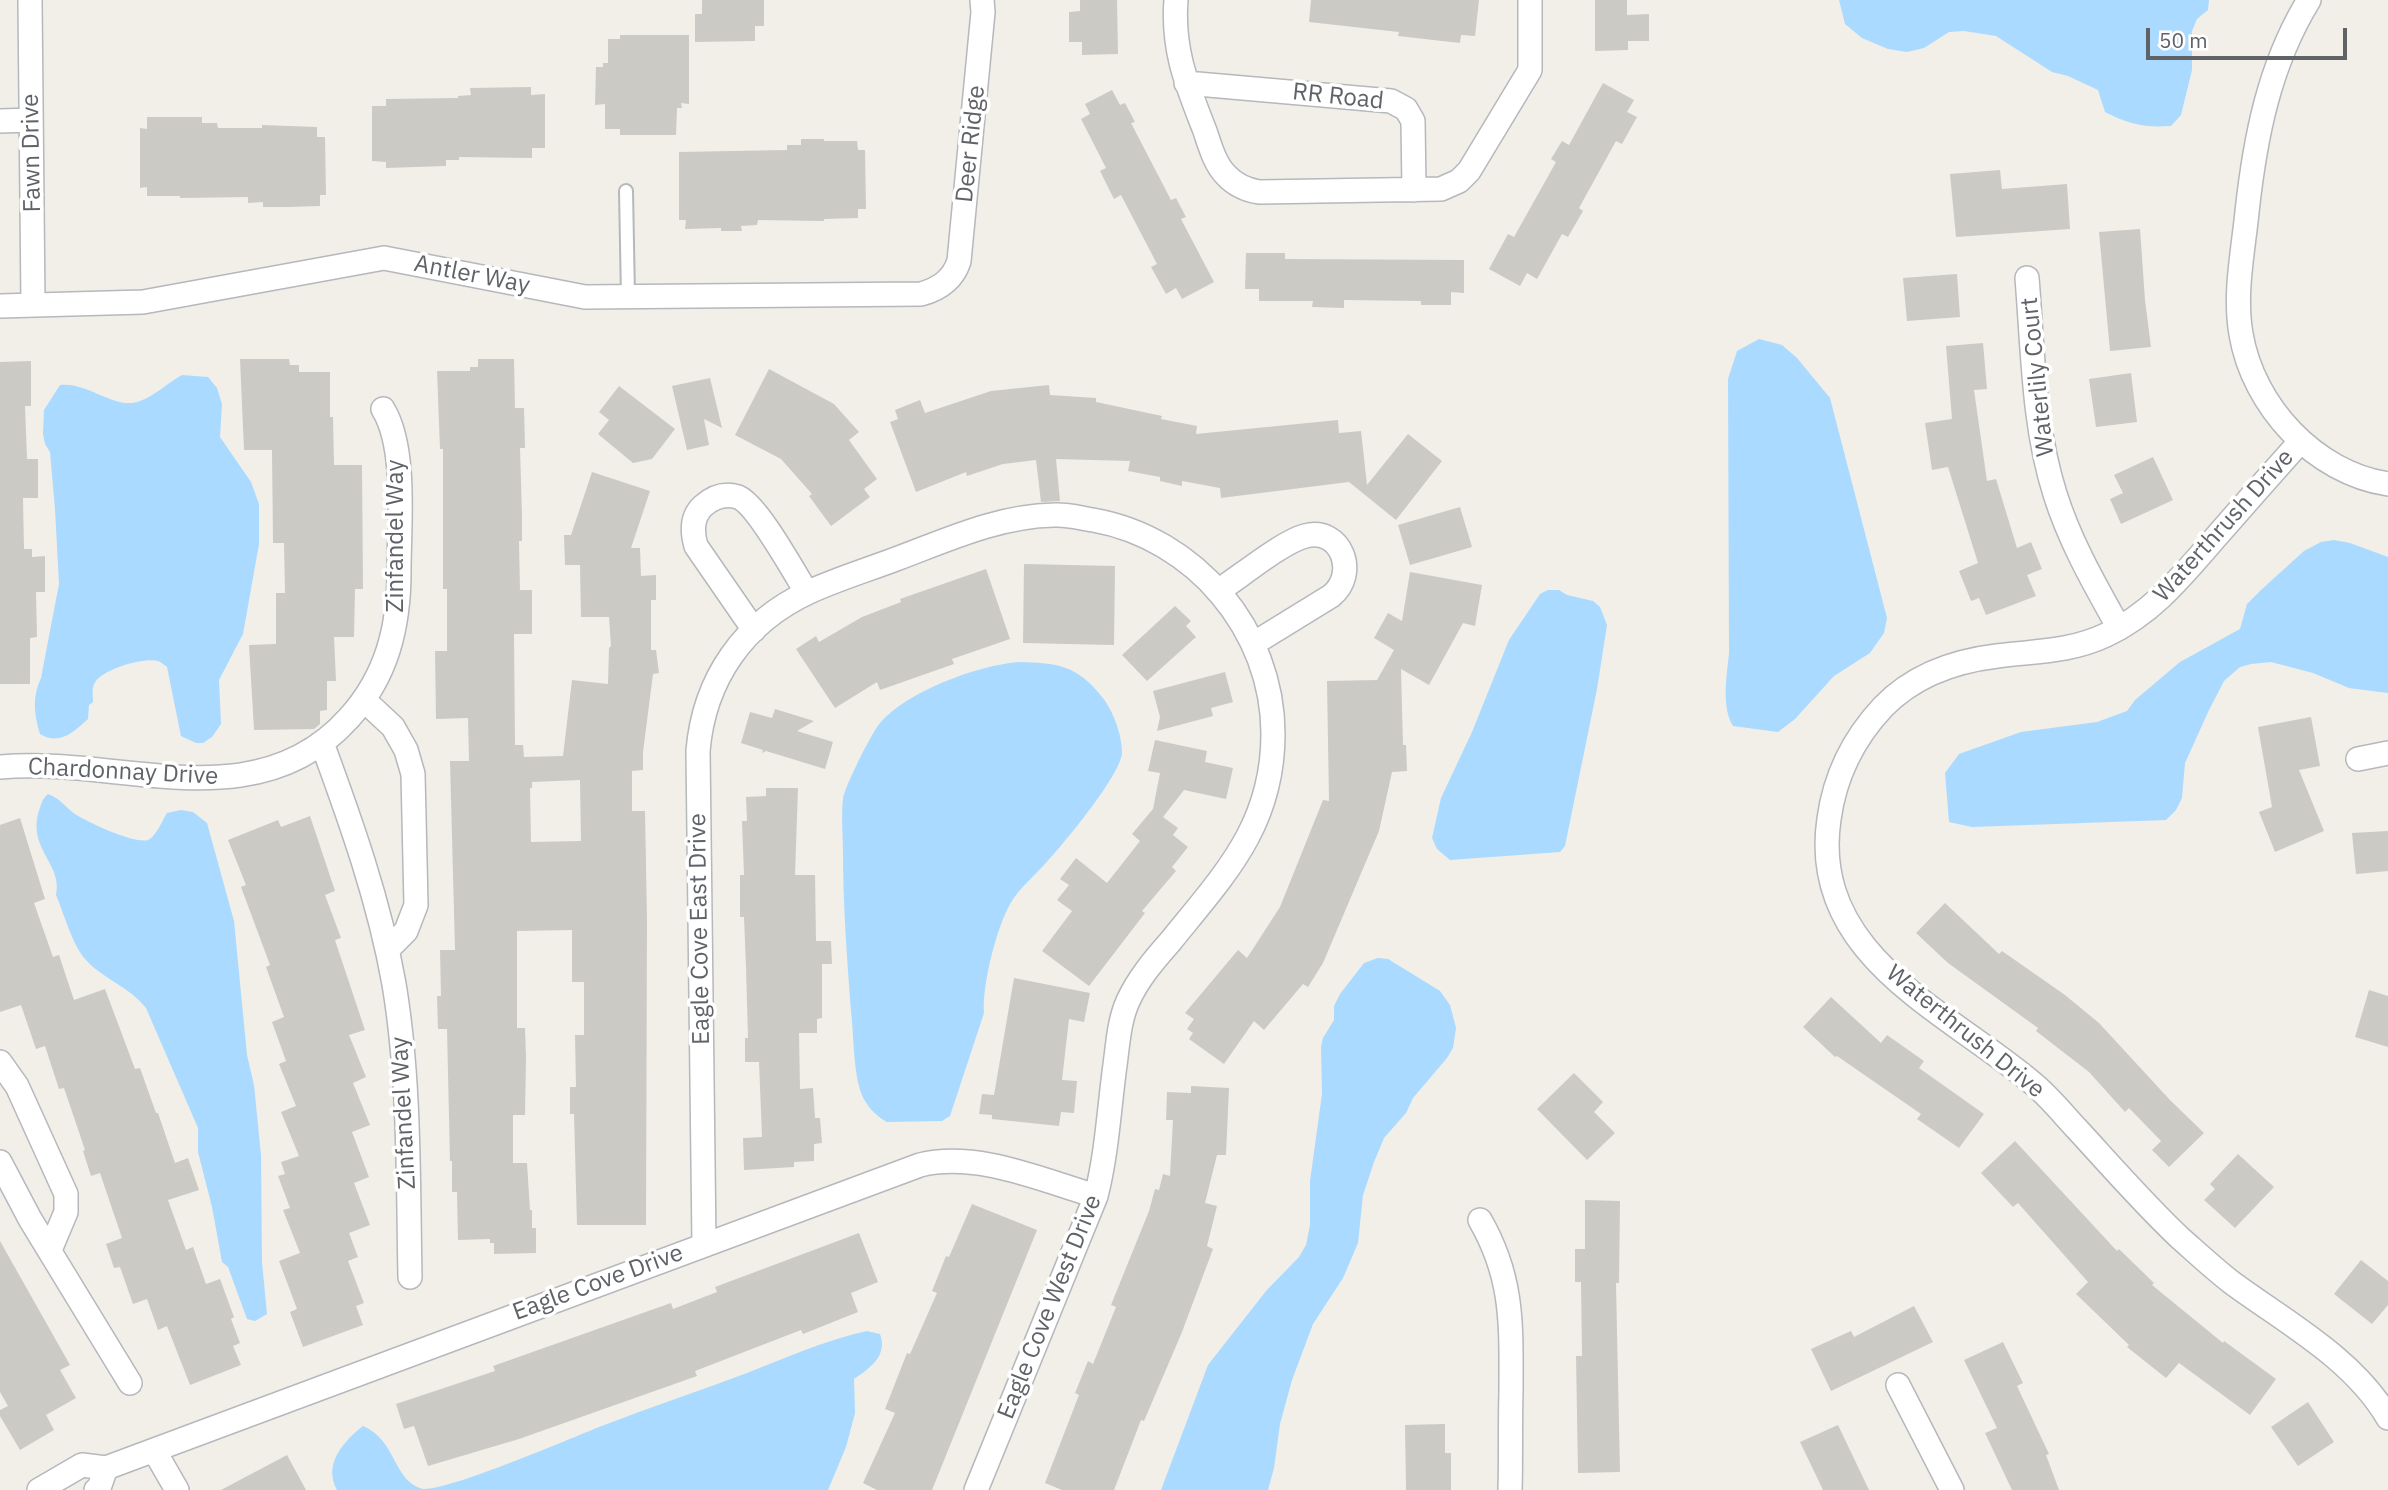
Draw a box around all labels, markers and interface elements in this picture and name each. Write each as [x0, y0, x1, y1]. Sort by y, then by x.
scale bar [2150, 14, 2351, 58]
text: 50 m [2159, 26, 2208, 54]
street label: RR Road [1291, 78, 1385, 116]
street label: Deer Ridge [951, 84, 991, 204]
street label: Fawn Drive [17, 93, 47, 213]
street label: Antler Way [412, 250, 532, 300]
street label: Waterlily Court [2015, 296, 2061, 458]
street label: Waterthrush Drive [2148, 444, 2300, 608]
street label: Zinfandel Way [382, 460, 410, 612]
street label: Chardonnay Drive [27, 753, 219, 791]
street label: Eagle Cove East Drive [684, 813, 716, 1045]
street label: Waterthrush Drive [1880, 959, 2050, 1105]
street label: Zinfandel Way [386, 1036, 422, 1190]
street label: Eagle Cove West Drive [992, 1191, 1108, 1423]
street label: Eagle Cove Drive [509, 1239, 687, 1327]

